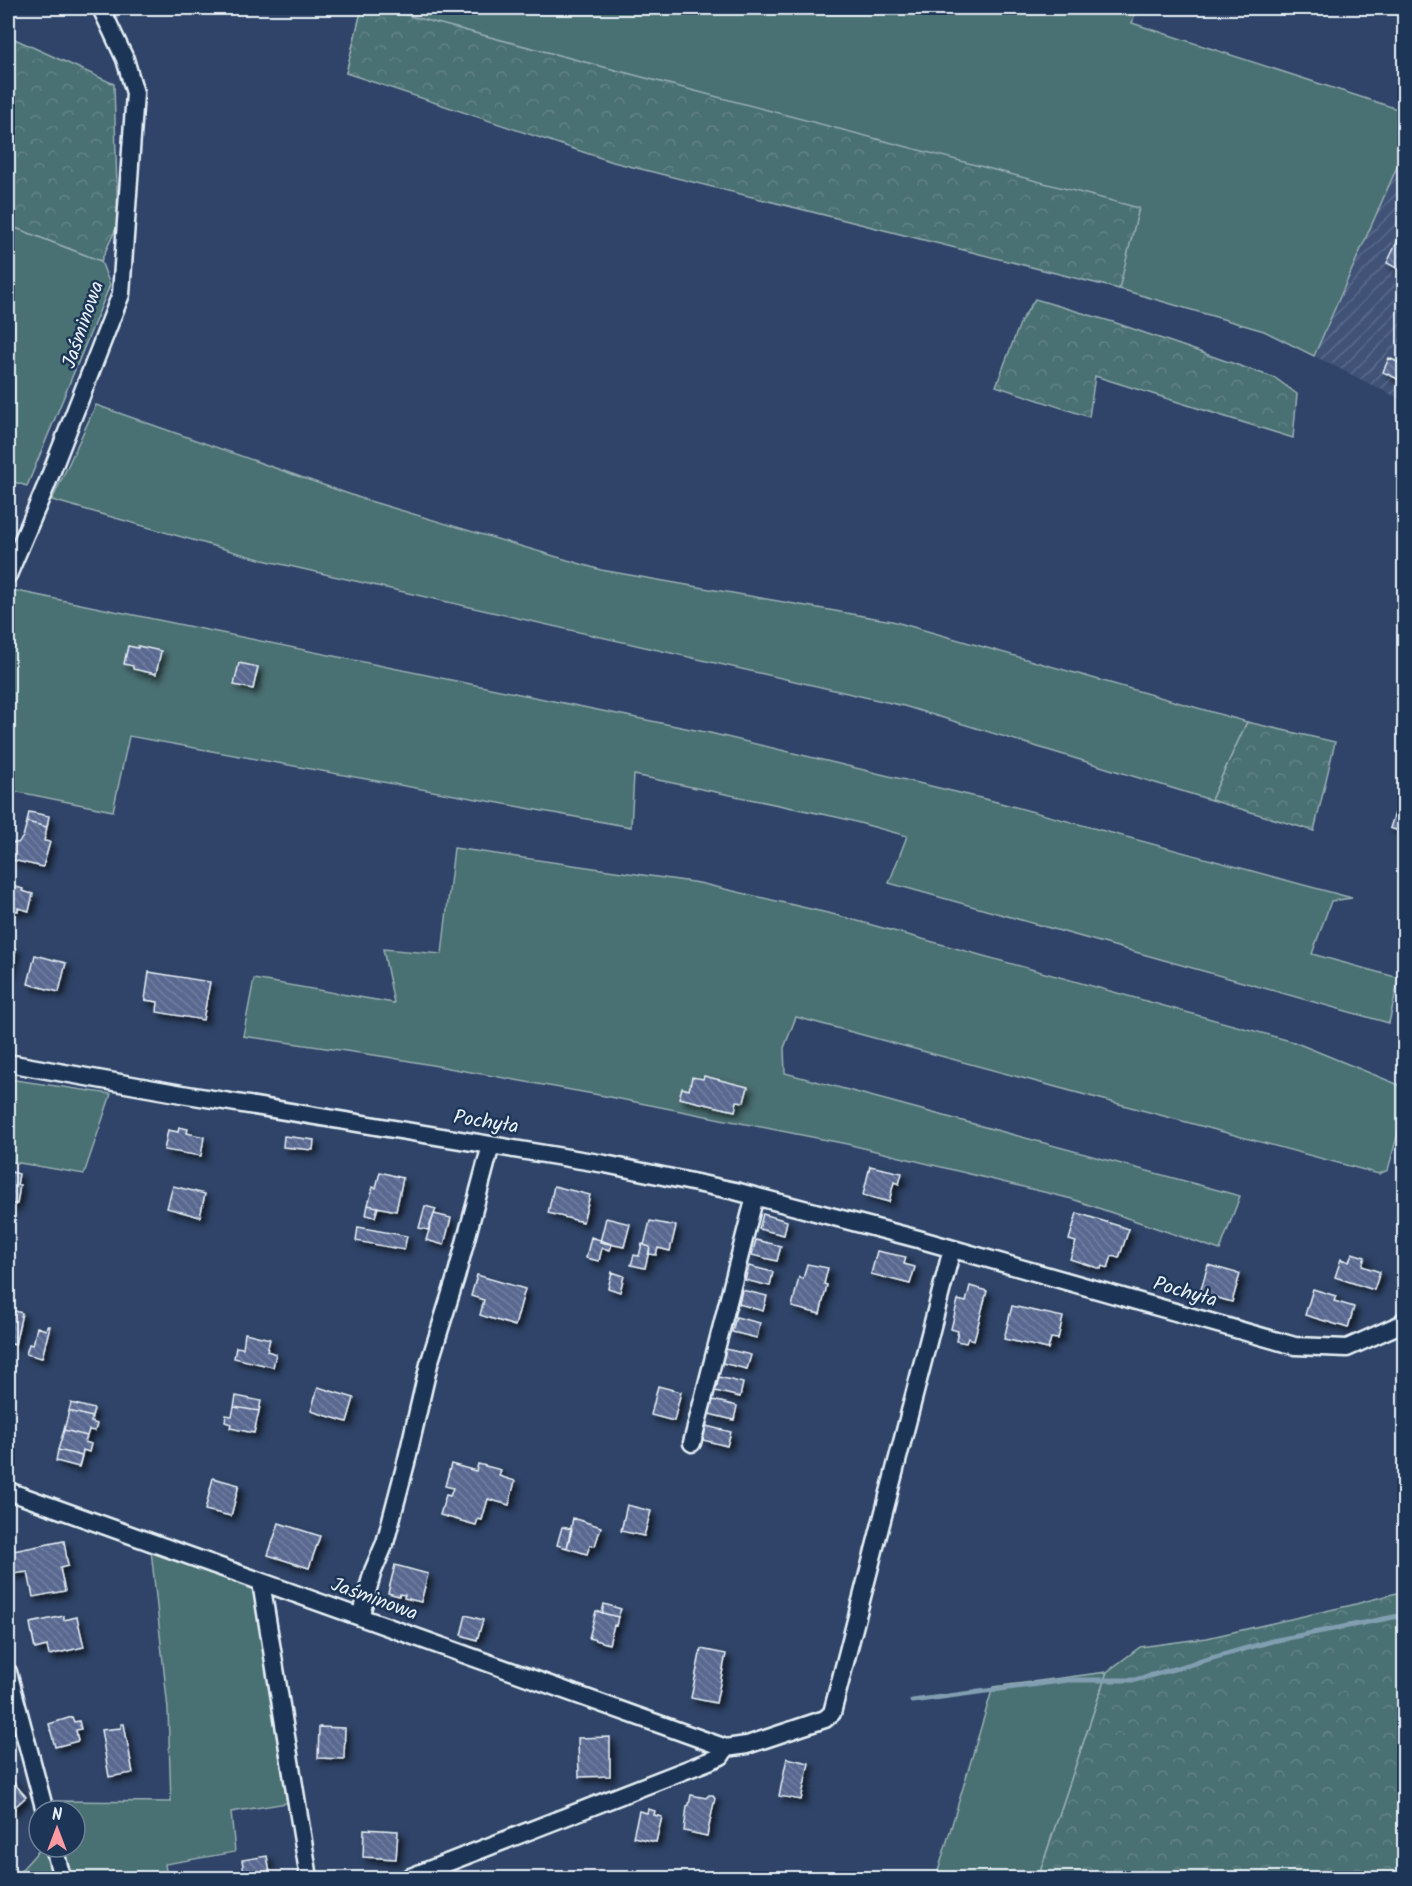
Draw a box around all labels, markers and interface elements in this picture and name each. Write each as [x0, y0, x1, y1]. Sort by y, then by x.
street label: Jaśminowa [54, 277, 114, 373]
street label: Pochyła [451, 1102, 521, 1144]
street label: Pochyła [1149, 1269, 1221, 1317]
street label: Jaśminowa [326, 1569, 422, 1631]
north arrow [27, 1799, 87, 1859]
text: N [52, 1803, 62, 1828]

